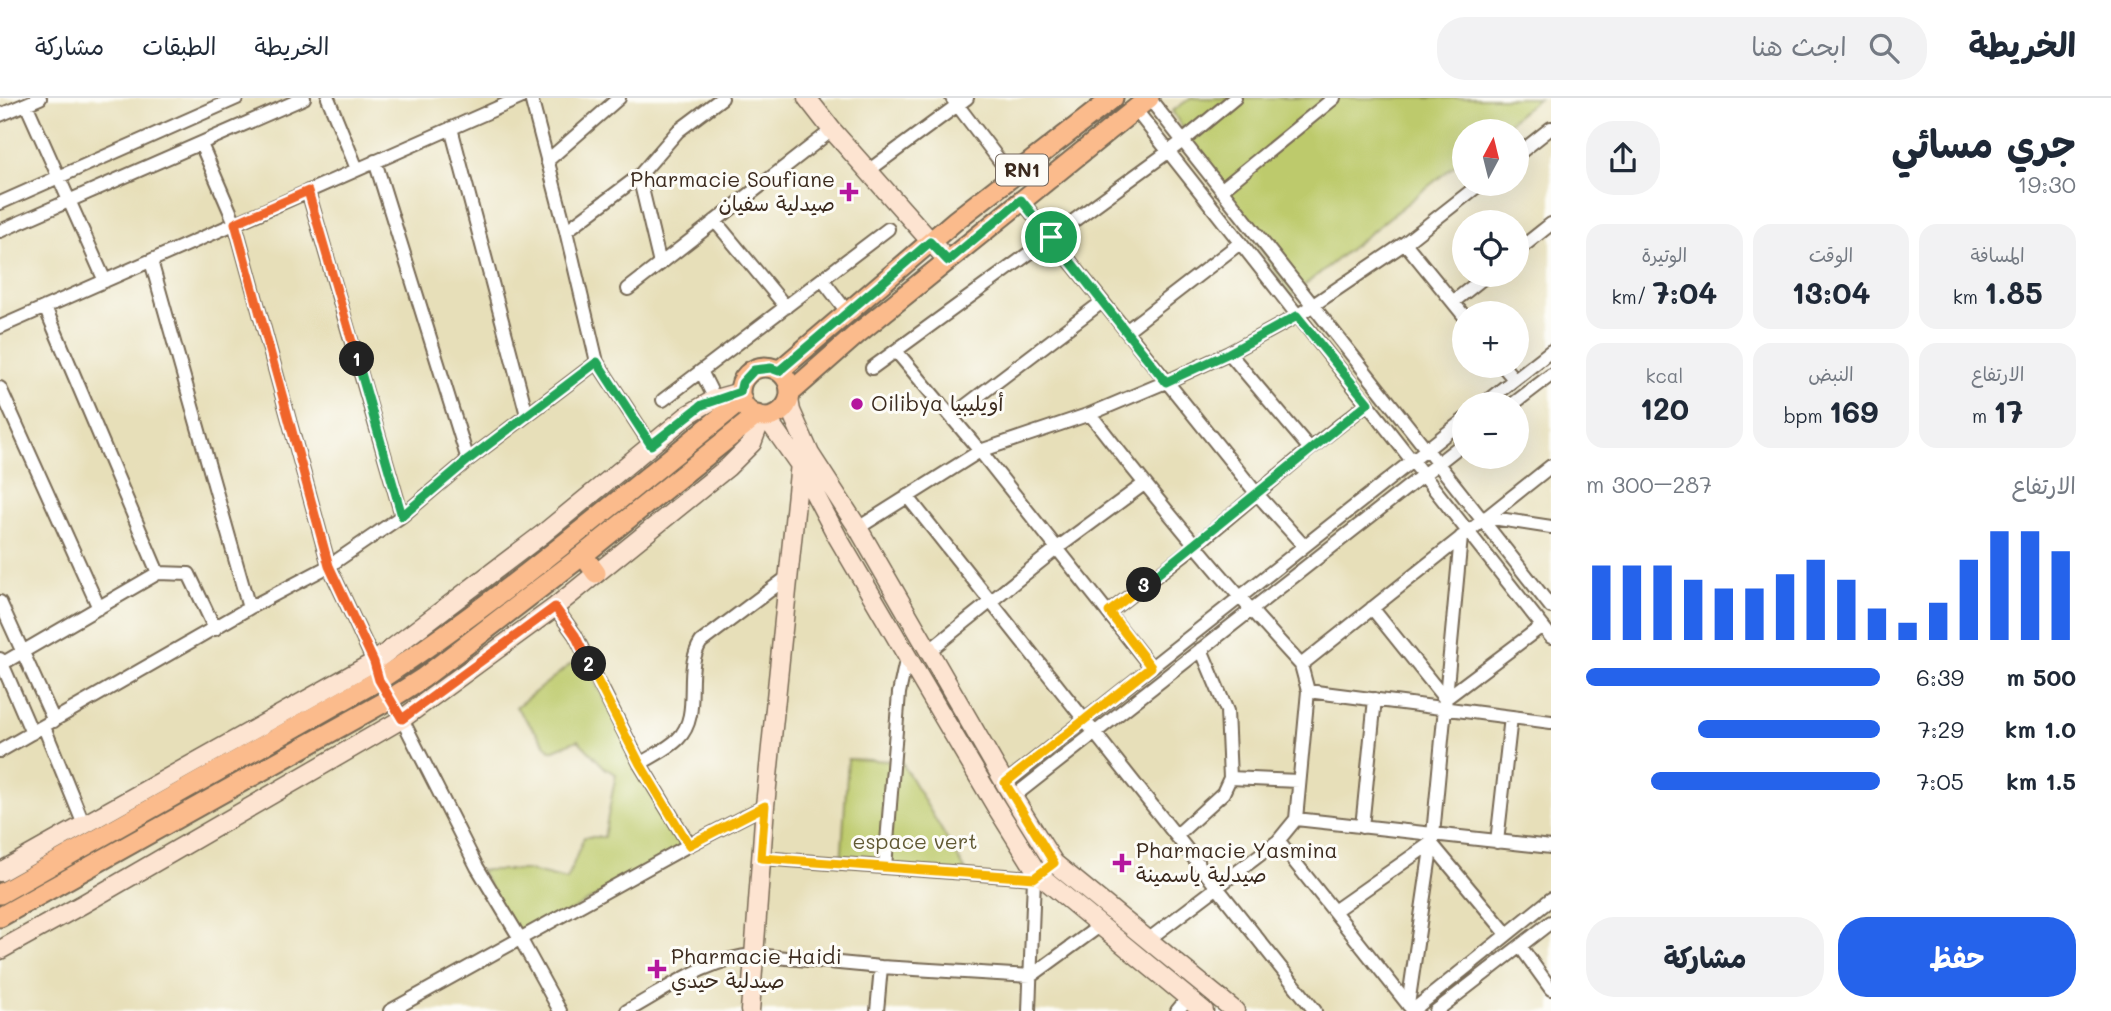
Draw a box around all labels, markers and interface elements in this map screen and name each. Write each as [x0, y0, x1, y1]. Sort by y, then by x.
search box [1437, 17, 1927, 80]
text: الخريطة [1969, 22, 2076, 65]
text: ابحث هنا [1751, 29, 1847, 63]
icon: search [1865, 29, 1903, 67]
text: مشاركة [35, 30, 104, 61]
text: الطبقات [142, 30, 217, 61]
text: الخريطة [255, 30, 329, 61]
text: جري مسائي [1892, 118, 2076, 168]
north arrow [1452, 119, 1530, 196]
map controls [1452, 119, 1529, 469]
button: share [1586, 121, 1660, 195]
road number: RN1 [996, 155, 1048, 186]
place label: Pharmacie Soufiane صيدلية سفيان [630, 165, 835, 216]
text: 19:30 [2017, 169, 2076, 199]
marker: Pharmacie Soufiane صيدلية سفيان [841, 184, 857, 200]
pin [1021, 207, 1081, 267]
button: locate [1452, 210, 1529, 287]
icon: arrive [1032, 218, 1070, 256]
text: الوتيرة [1641, 242, 1687, 267]
text: الوقت [1809, 242, 1853, 267]
text: المسافة [1971, 242, 2025, 267]
text: 7:04 [1653, 272, 1717, 312]
text: 13:04 [1791, 272, 1871, 312]
text: 1.85 [1984, 272, 2043, 312]
text: /km [1611, 284, 1653, 309]
text: km [1953, 284, 1984, 309]
button: + [1452, 301, 1529, 378]
pin: 1 [340, 342, 374, 376]
text: 1 [352, 346, 361, 371]
text: النبض [1808, 361, 1854, 386]
text: الارتفاع [1971, 361, 2024, 386]
text: kcal [1645, 363, 1683, 388]
text: 120 [1640, 388, 1689, 428]
place label: Oilibya أويليبيا [871, 389, 1004, 417]
text: 169 [1829, 391, 1878, 431]
text: 17 [1993, 391, 2023, 431]
button: − [1452, 392, 1529, 469]
marker: Oilibya أويليبيا [849, 396, 865, 412]
text: bpm [1784, 403, 1829, 428]
text: m [1972, 403, 1993, 428]
text: 287–300 m [1586, 469, 1712, 499]
text: الارتفاع [2012, 470, 2076, 500]
pin: 3 [1126, 568, 1162, 602]
text: 3 [1138, 572, 1149, 597]
pin: 2 [572, 646, 606, 682]
text: 2 [583, 651, 594, 676]
text: 6:39 [1916, 662, 1964, 692]
text: 500 m [2006, 662, 2076, 692]
text: 7:29 [1918, 714, 1964, 744]
text: 1.0 km [2005, 714, 2076, 744]
text: 7:05 [1916, 766, 1964, 796]
text: 1.5 km [2006, 766, 2076, 796]
park label: espace vert [852, 827, 978, 854]
place label: Pharmacie Yasmina صيدلية ياسمينة [1136, 836, 1338, 887]
marker: Pharmacie Yasmina صيدلية ياسمينة [1114, 855, 1130, 871]
button: مشاركة [1586, 917, 1824, 997]
button: حفظ [1838, 917, 2076, 997]
place label: Pharmacie Haidi صيدلية حيدي [671, 942, 842, 996]
marker: Pharmacie Haidi صيدلية حيدي [649, 961, 665, 977]

